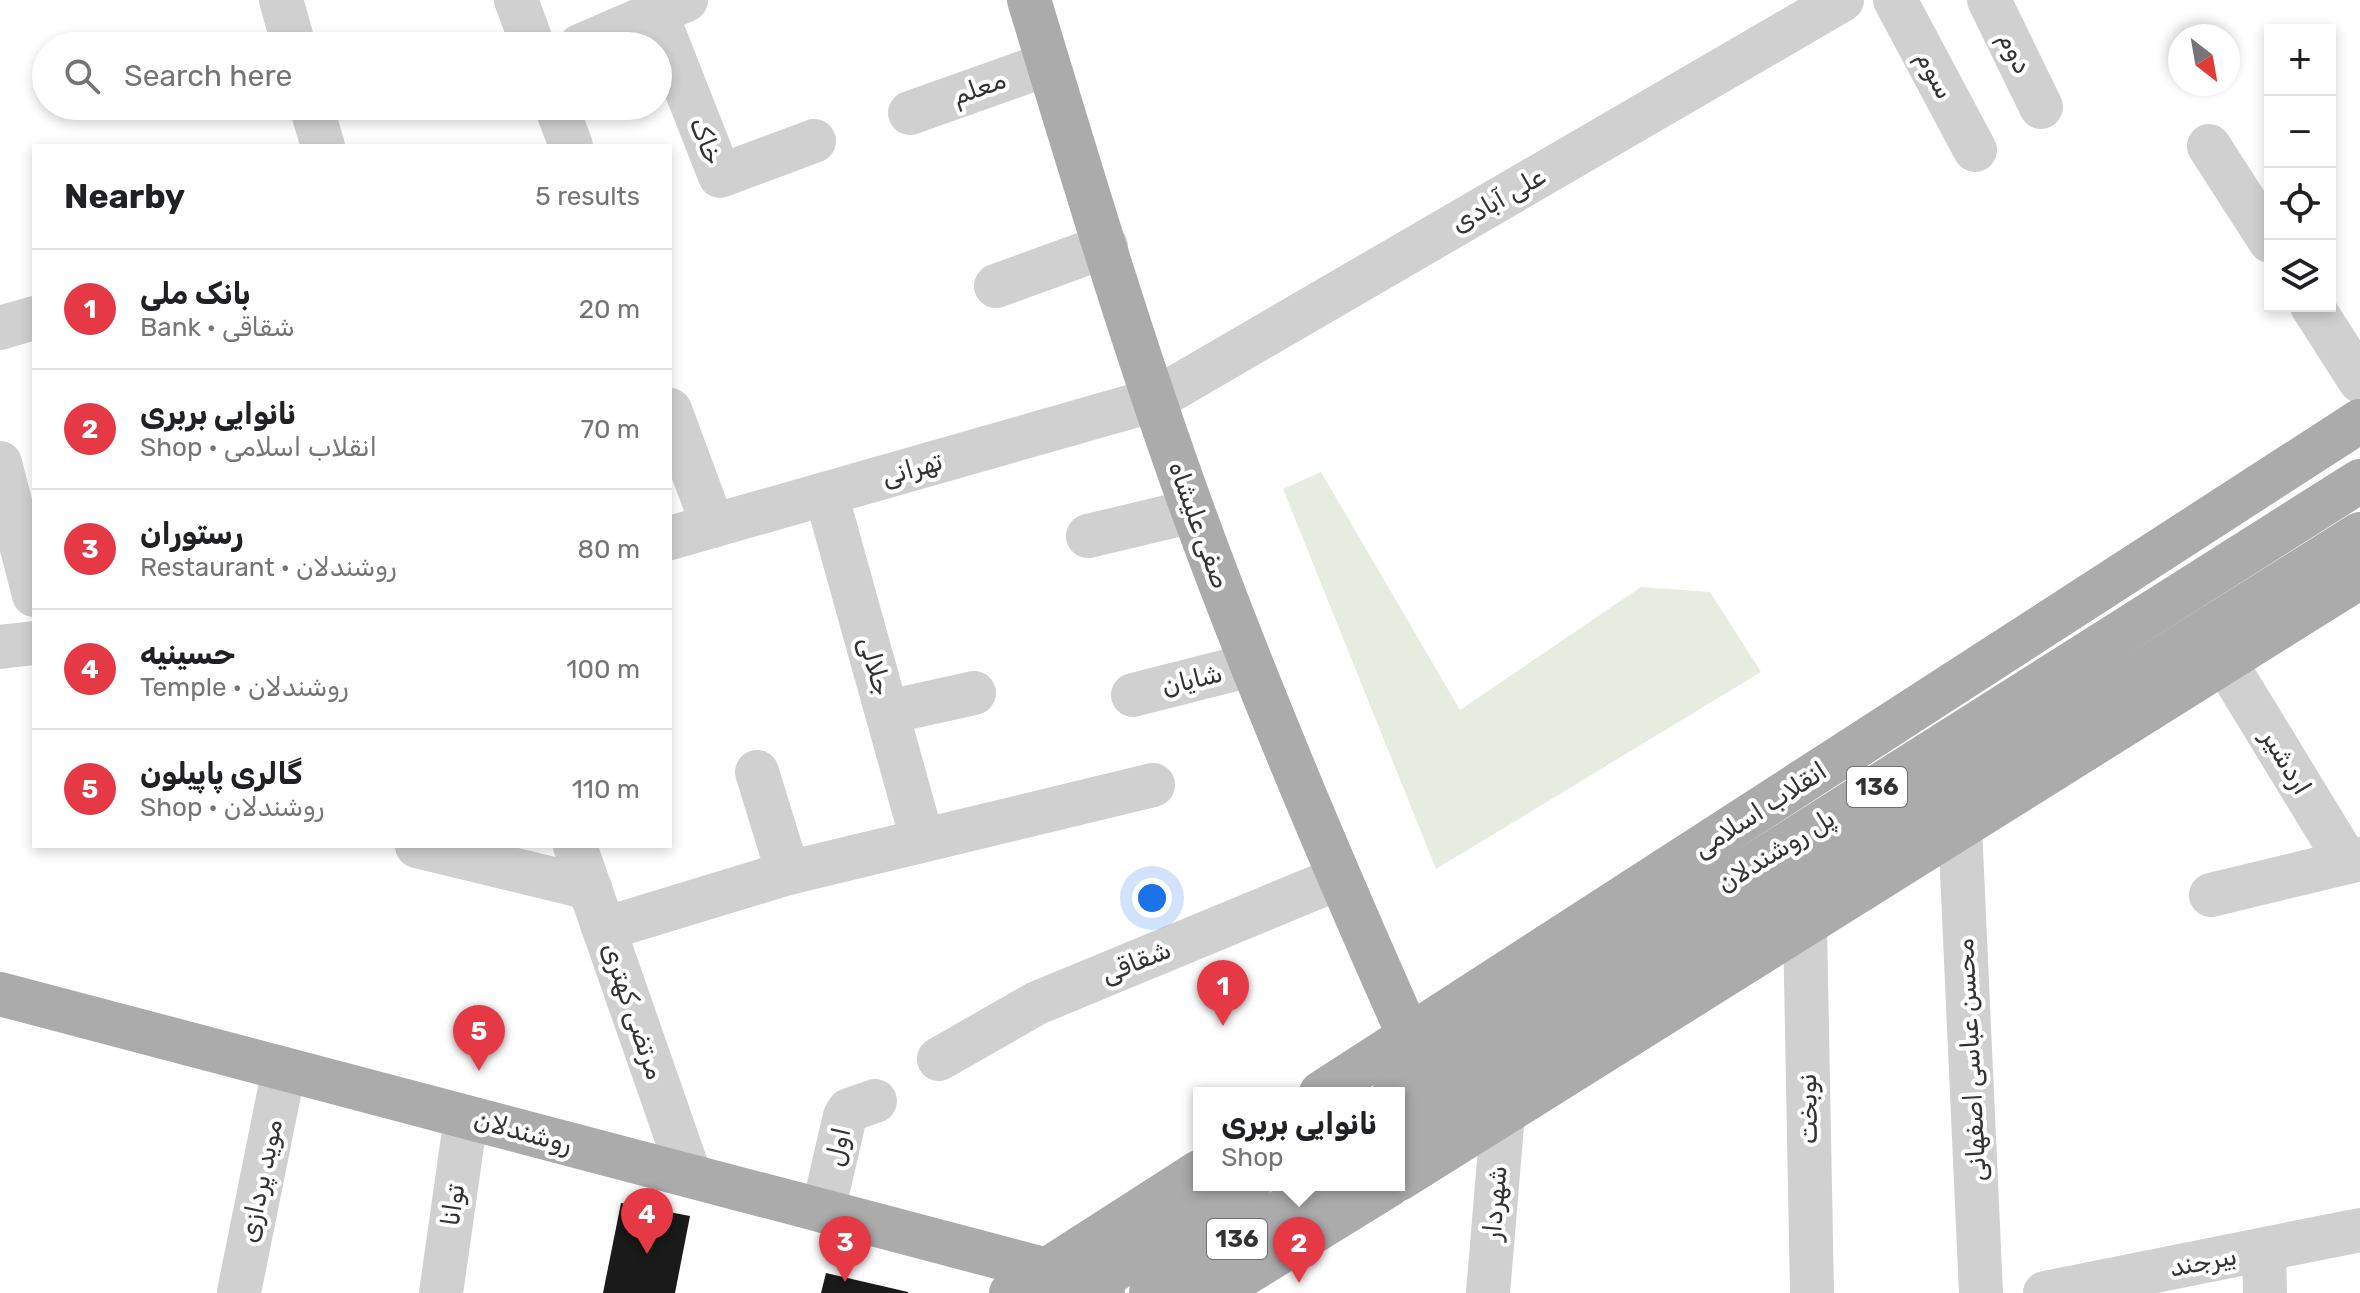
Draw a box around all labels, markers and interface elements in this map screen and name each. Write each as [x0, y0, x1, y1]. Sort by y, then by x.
north arrow [2168, 24, 2240, 96]
map controls [2264, 24, 2336, 312]
button: + [2264, 24, 2336, 96]
street label: دوم [1991, 27, 2038, 79]
search box [32, 32, 672, 120]
street label: سوم [1909, 46, 1960, 105]
icon: search [60, 54, 104, 98]
text: Search here [124, 58, 292, 94]
street label: معلم [948, 64, 1010, 113]
button: − [2264, 96, 2336, 168]
street label: خاک [683, 113, 729, 169]
street label: علی آبادی [1445, 161, 1551, 239]
button: locate [2264, 168, 2336, 240]
text: Nearby [64, 176, 185, 217]
text: 5 results [535, 181, 640, 212]
button: layers [2264, 240, 2336, 312]
text: بانک ملی [140, 276, 251, 312]
text: 1 [84, 294, 96, 325]
text: 20 m [579, 294, 640, 325]
text: Bank · شقاقی [140, 312, 295, 343]
text: نانوایی بربری [140, 396, 296, 432]
text: 2 [82, 414, 98, 445]
text: 70 m [581, 414, 640, 445]
text: Shop · انقلاب اسلامی [140, 432, 377, 463]
street label: تهرانی [878, 446, 946, 492]
street label: صفی علیشاه [1162, 457, 1236, 593]
text: رستوران [140, 516, 243, 552]
text: 3 [81, 534, 99, 565]
text: 80 m [577, 534, 640, 565]
text: Restaurant · روشندلان [140, 552, 396, 583]
street label: جلالی [852, 633, 898, 699]
text: حسینیه [140, 636, 236, 672]
text: 4 [81, 654, 99, 685]
text: 100 m [566, 654, 640, 685]
street label: شایان [1159, 658, 1225, 702]
text: Temple · روشندلان [140, 672, 348, 703]
street label: اردشیر [2253, 722, 2318, 800]
street label: انقلاب اسلامی [1687, 755, 1833, 865]
text: گالری پاپیلون [140, 756, 302, 792]
road number: 136 [1847, 767, 1907, 807]
text: 5 [82, 774, 98, 805]
text: 110 m [572, 774, 640, 805]
text: Shop · روشندلان [140, 792, 324, 823]
street label: پل روشندلان [1711, 803, 1841, 900]
your location [1132, 878, 1172, 918]
street label: شقاقی [1096, 934, 1176, 990]
street label: مرتضی کهتری [595, 938, 671, 1084]
street label: محسن عباسی اصفهانی [1949, 938, 1993, 1182]
pin: 1 [1197, 960, 1249, 1026]
pin: 5 [453, 1005, 505, 1071]
street label: نوبخت [1792, 1073, 1824, 1145]
popup [1193, 1087, 1405, 1191]
street label: روشندلان [470, 1104, 576, 1160]
text: نانوایی بربری [1221, 1106, 1377, 1142]
street label: موید پردازی [233, 1116, 290, 1246]
street label: اول [819, 1125, 857, 1169]
text: Shop [1221, 1142, 1284, 1173]
street label: شهردار [1476, 1164, 1514, 1244]
street label: توانا [435, 1182, 471, 1228]
pin: 4 [621, 1188, 673, 1254]
pin: 3 [819, 1216, 871, 1282]
pin: 2 [1273, 1217, 1325, 1283]
road number: 136 [1207, 1219, 1267, 1259]
street label: بیرجند [2167, 1240, 2239, 1284]

